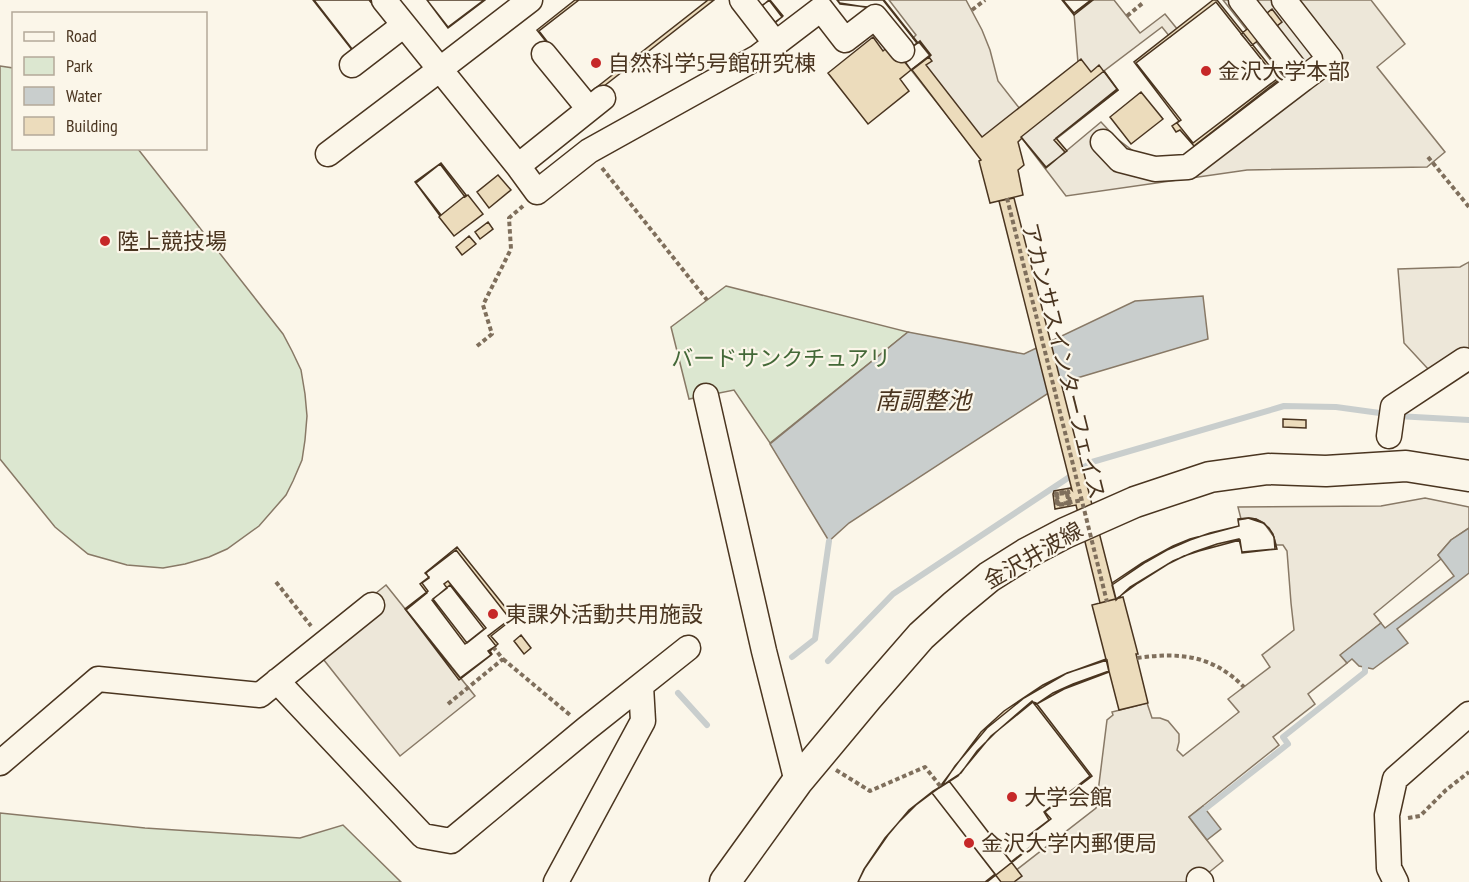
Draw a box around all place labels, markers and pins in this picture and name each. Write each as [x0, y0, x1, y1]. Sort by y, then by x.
place label: 自然科学5号館研究棟 [608, 49, 816, 77]
marker: 自然科学5号館研究棟 [589, 56, 603, 70]
place label: 金沢大学本部 [1218, 57, 1350, 85]
marker: 金沢大学本部 [1199, 64, 1213, 78]
place label: 陸上競技場 [117, 227, 227, 255]
marker: 陸上競技場 [98, 234, 112, 248]
place label: 東課外活動共用施設 [505, 600, 703, 628]
marker: 東課外活動共用施設 [486, 607, 500, 621]
place label: 大学会館 [1024, 783, 1112, 811]
marker: 大学会館 [1005, 790, 1019, 804]
place label: 金沢大学内郵便局 [981, 829, 1157, 857]
marker: 金沢大学内郵便局 [962, 836, 976, 850]

